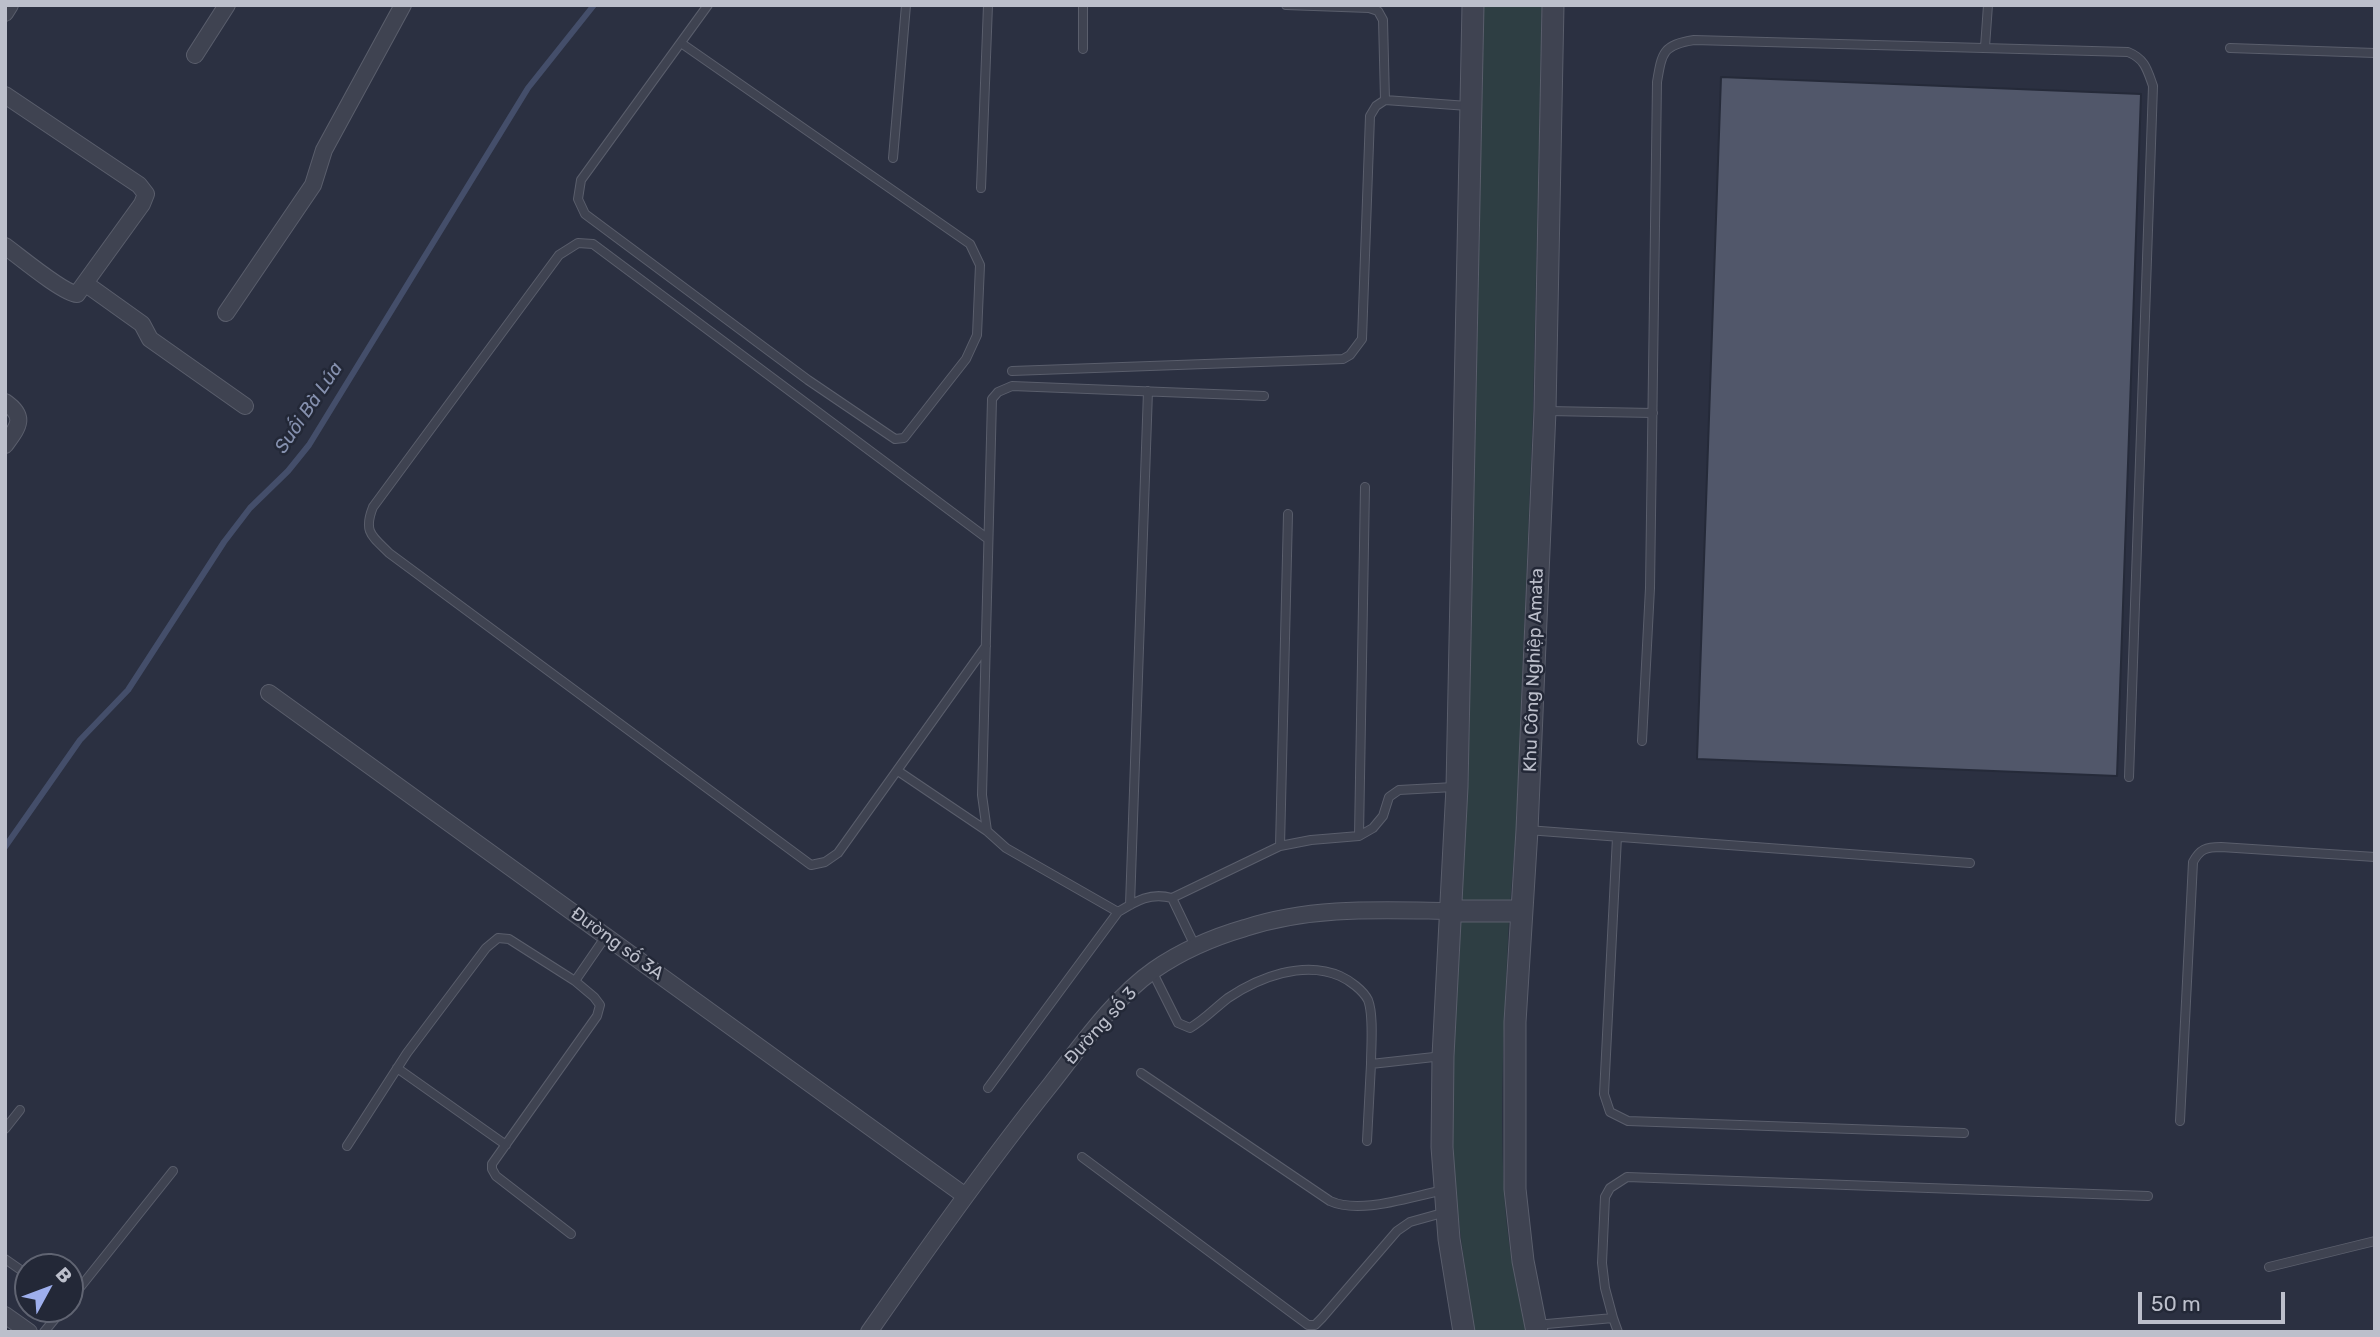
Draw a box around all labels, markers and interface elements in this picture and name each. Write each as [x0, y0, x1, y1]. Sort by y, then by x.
water label: Suối Bà Lúa [270, 358, 348, 458]
street label: Khu Công Nghiệp Amata [1520, 568, 1548, 772]
street label: Đường số 3A [566, 903, 668, 985]
street label: Đường số 3 [1060, 983, 1142, 1069]
north arrow [14, 1253, 84, 1323]
text: B [51, 1263, 77, 1288]
scale bar [2142, 1278, 2289, 1322]
text: 50 m [2151, 1291, 2201, 1316]

